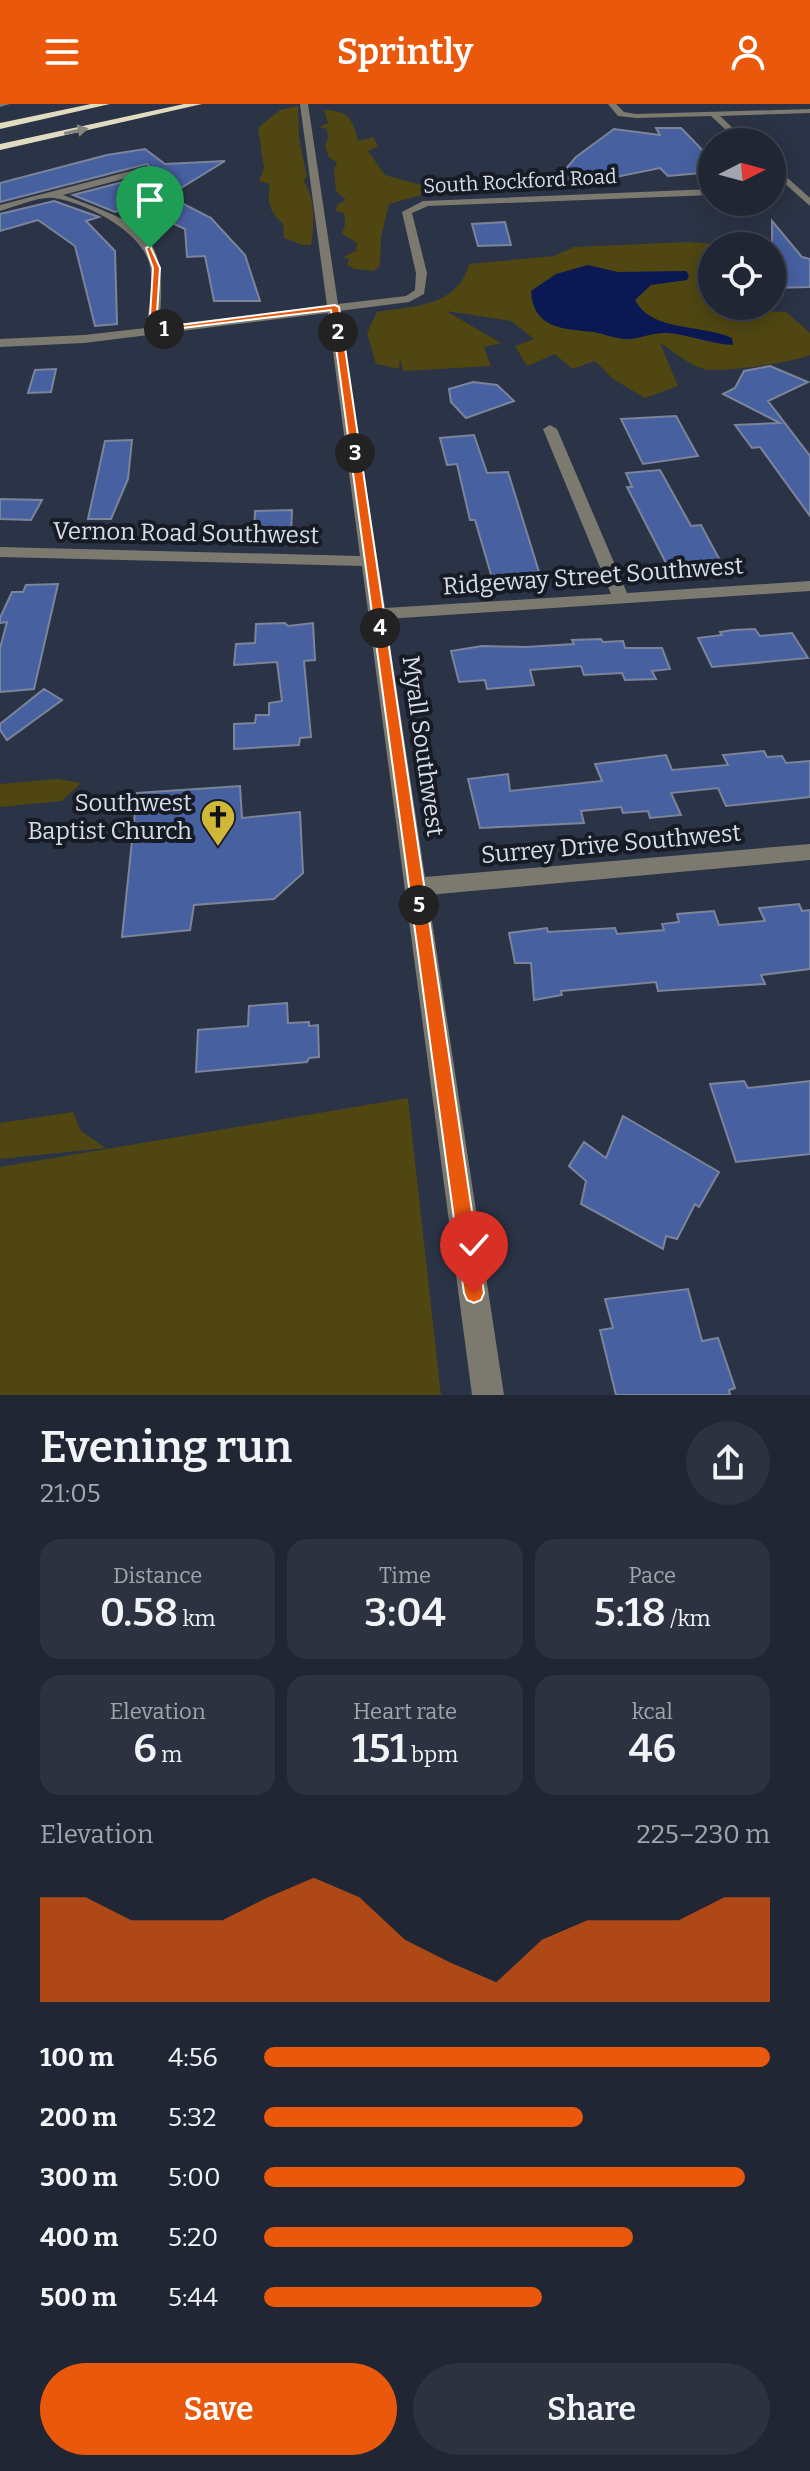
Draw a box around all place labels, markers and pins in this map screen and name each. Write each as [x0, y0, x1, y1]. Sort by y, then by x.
pin [116, 166, 184, 248]
pin: 1 [144, 309, 184, 349]
pin: 2 [318, 312, 358, 352]
pin: 3 [335, 433, 375, 473]
pin: 4 [360, 608, 400, 648]
place label: Southwest Baptist Church [27, 789, 192, 845]
church icon: Southwest Baptist Church [199, 798, 237, 848]
pin: 5 [399, 885, 439, 925]
pin [440, 1211, 508, 1293]

